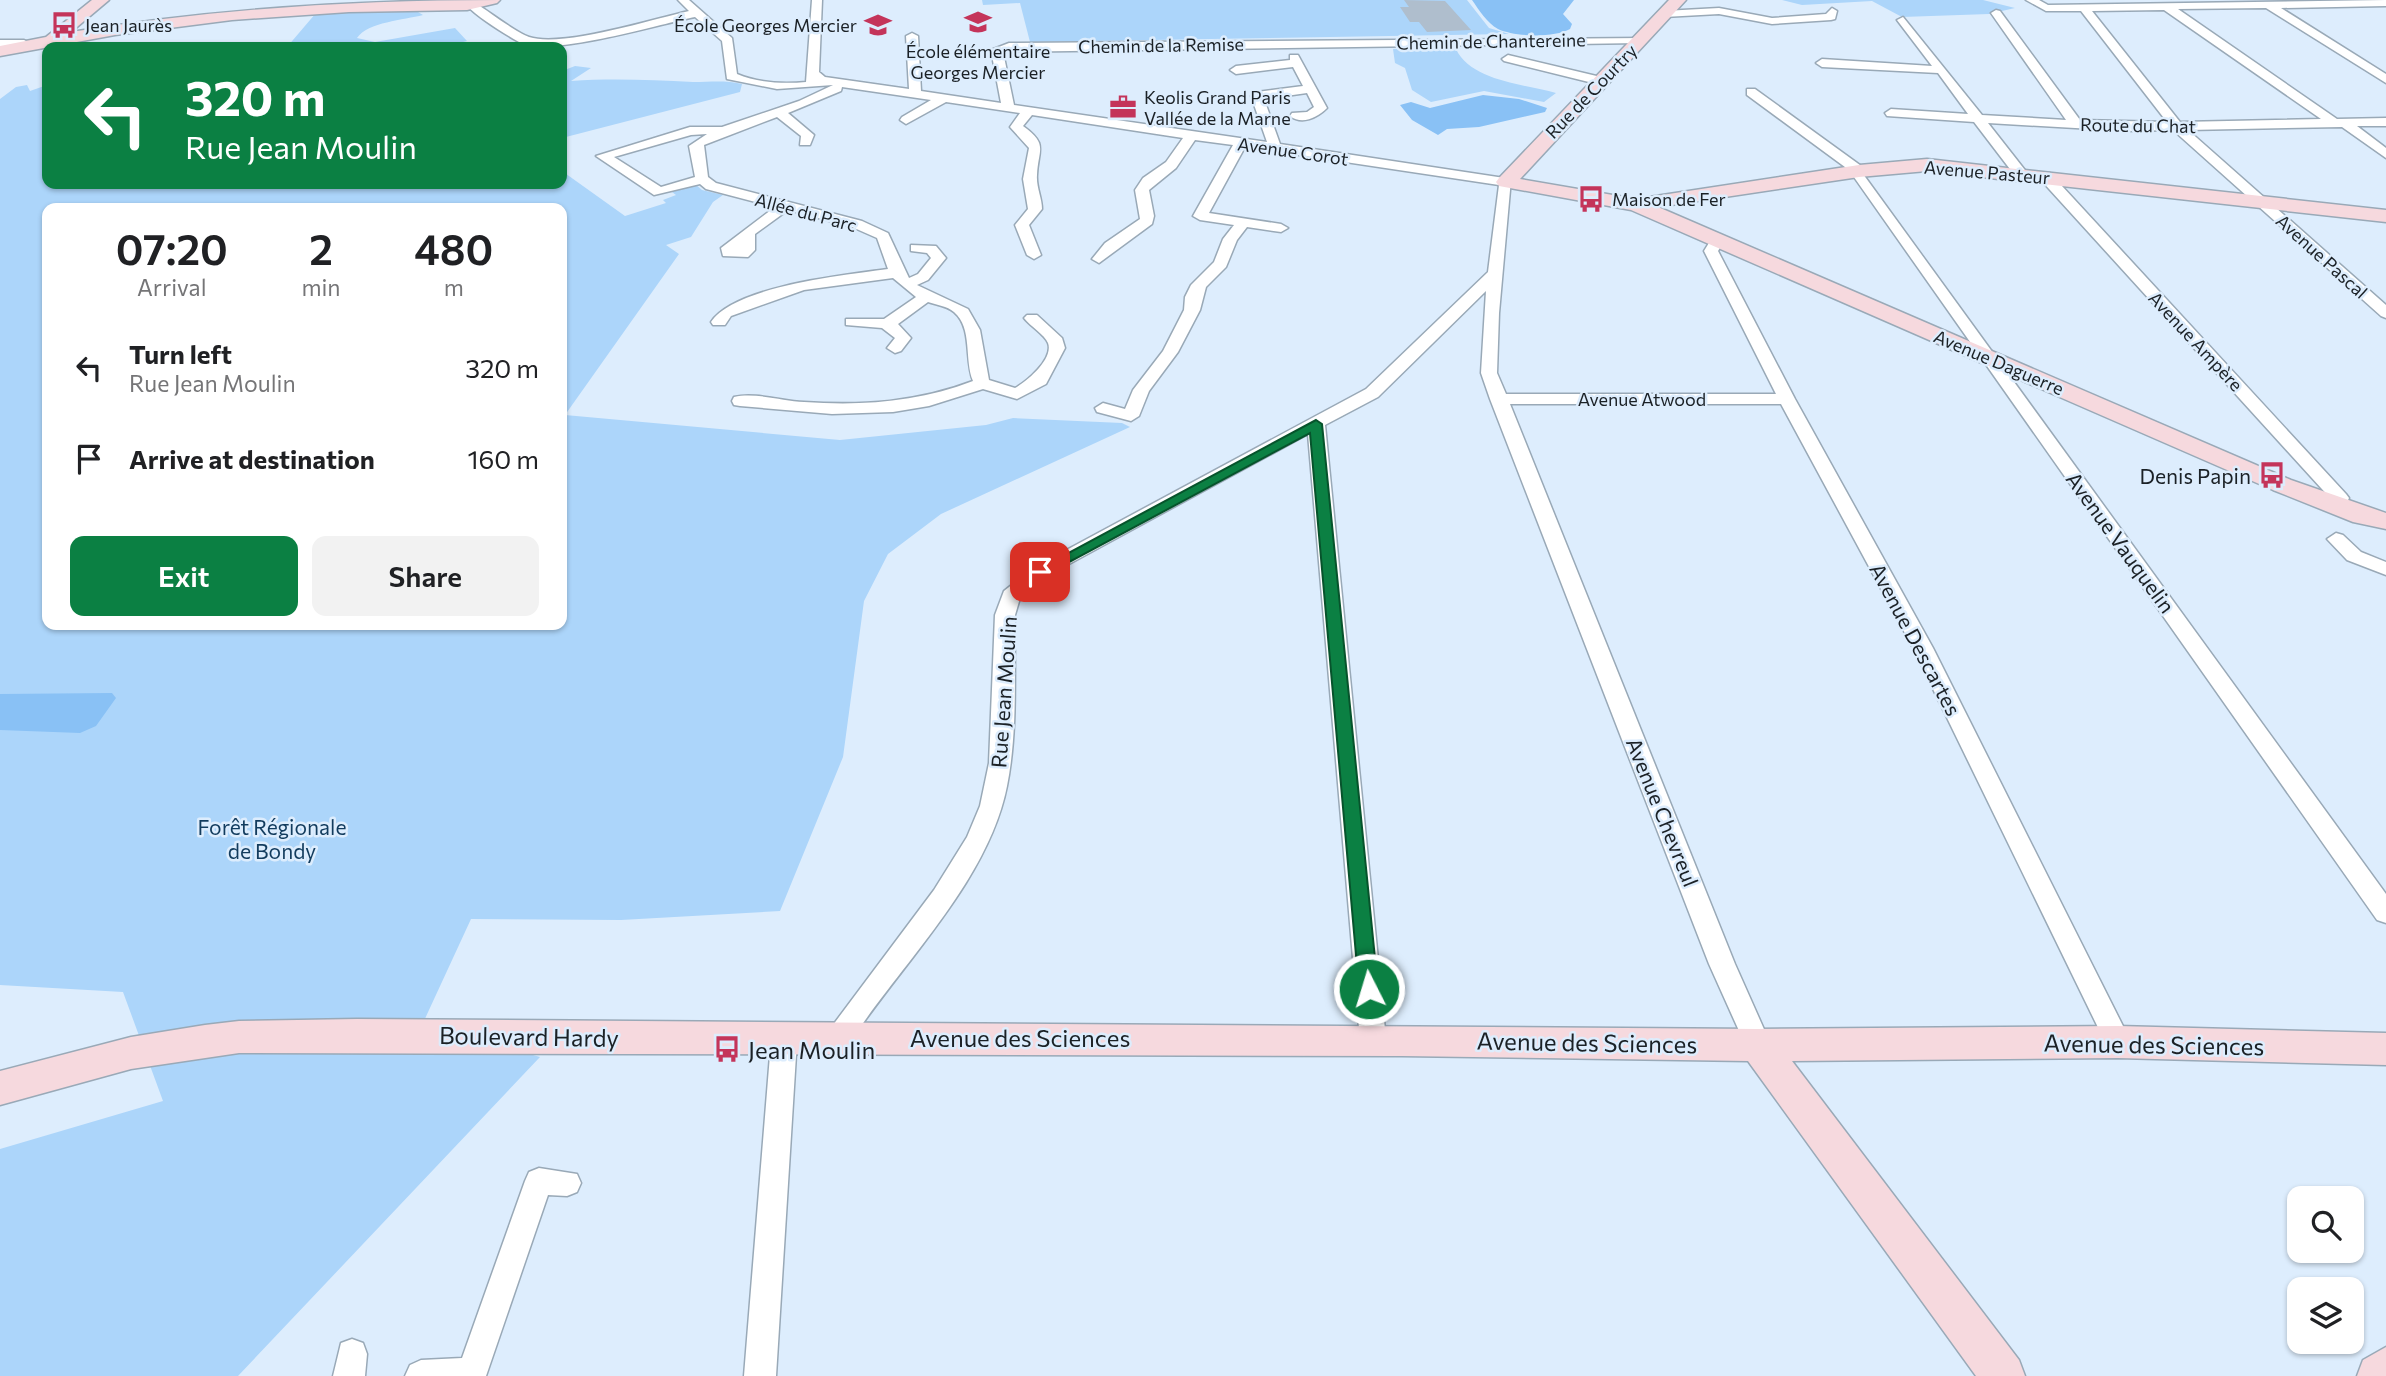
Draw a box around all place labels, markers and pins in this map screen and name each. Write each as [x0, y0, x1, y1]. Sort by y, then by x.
school or university icon: École élémentaire Georges Mercier [963, 7, 993, 37]
bus stop icon: Jean Jaurès [49, 10, 79, 40]
school or university icon: École Georges Mercier [863, 10, 893, 40]
place label: Jean Jaurès [85, 14, 172, 36]
place label: École Georges Mercier [674, 14, 857, 36]
place label: École élémentaire Georges Mercier [906, 40, 1050, 83]
place label: Keolis Grand Paris Vallée de la Marne [1144, 86, 1291, 129]
office icon: Keolis Grand Paris Vallée de la Marne [1108, 92, 1138, 122]
bus stop icon: Maison de Fer [1576, 184, 1606, 214]
place label: Maison de Fer [1612, 188, 1726, 210]
bus stop icon: Denis Papin [2257, 460, 2287, 490]
place label: Denis Papin [2139, 463, 2251, 488]
pin [1010, 542, 1070, 602]
bus stop icon: Jean Moulin [712, 1034, 742, 1064]
place label: Jean Moulin [748, 1035, 875, 1064]

